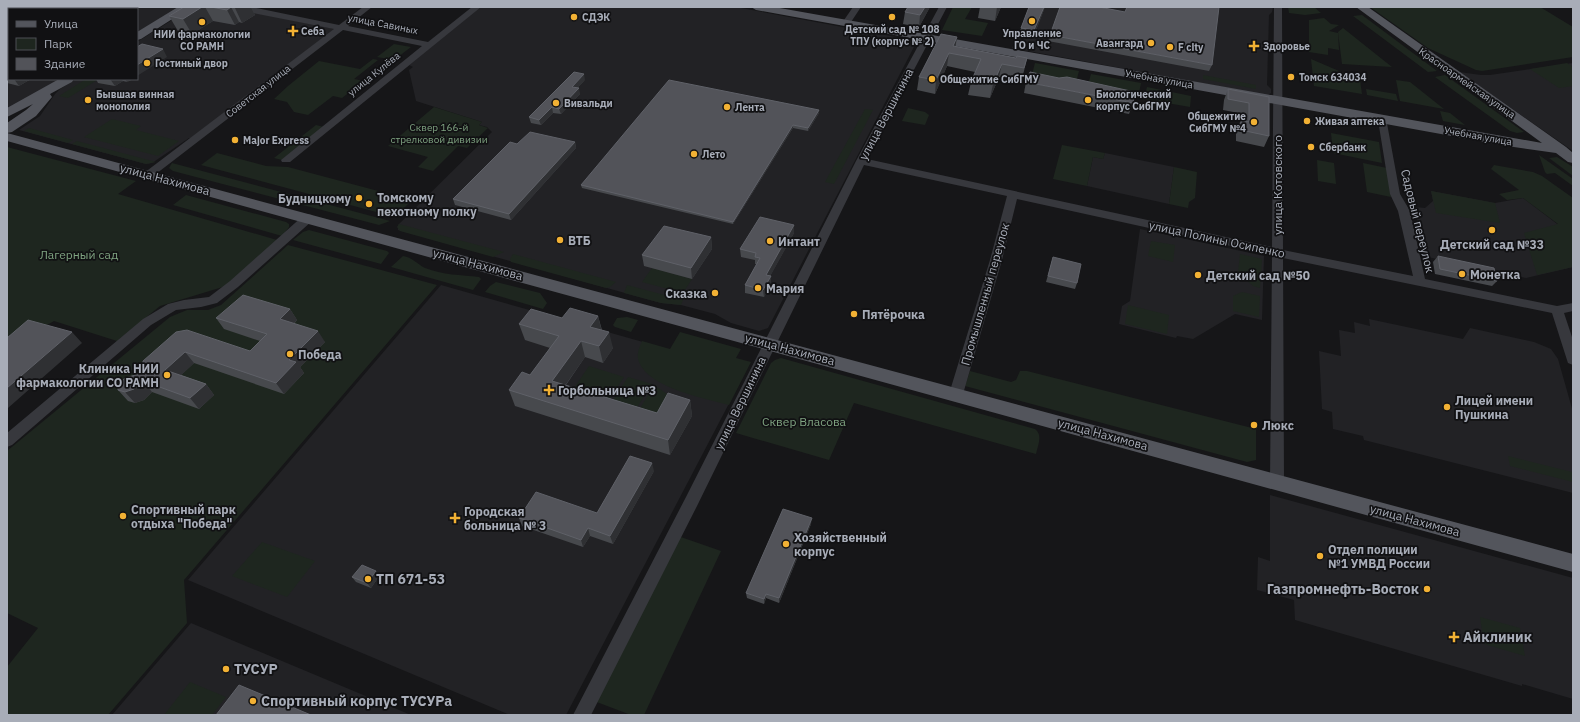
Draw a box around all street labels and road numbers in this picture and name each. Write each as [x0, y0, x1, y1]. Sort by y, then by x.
street label: улица Савиных [347, 11, 419, 37]
street label: Красноармейская улица [1416, 45, 1518, 122]
street label: улица Кулёва [345, 49, 403, 99]
street label: Советская улица [223, 61, 293, 120]
street label: улица Вершинина [856, 65, 917, 162]
street label: Учебная улица [1124, 67, 1195, 91]
street label: Учебная улица [1443, 124, 1514, 148]
street label: улица Котовского [1270, 135, 1285, 235]
street label: улица Нахимова [118, 160, 212, 198]
street label: Садовый переулок [1398, 168, 1438, 275]
street label: улица Полины Осипенко [1148, 217, 1287, 261]
street label: Промышленный переулок [957, 221, 1013, 367]
street label: улица Нахимова [431, 245, 525, 283]
street label: улица Нахимова [743, 330, 837, 368]
street label: улица Вершинина [711, 353, 769, 452]
street label: улица Нахимова [1056, 415, 1150, 453]
street label: улица Нахимова [1368, 501, 1462, 539]

